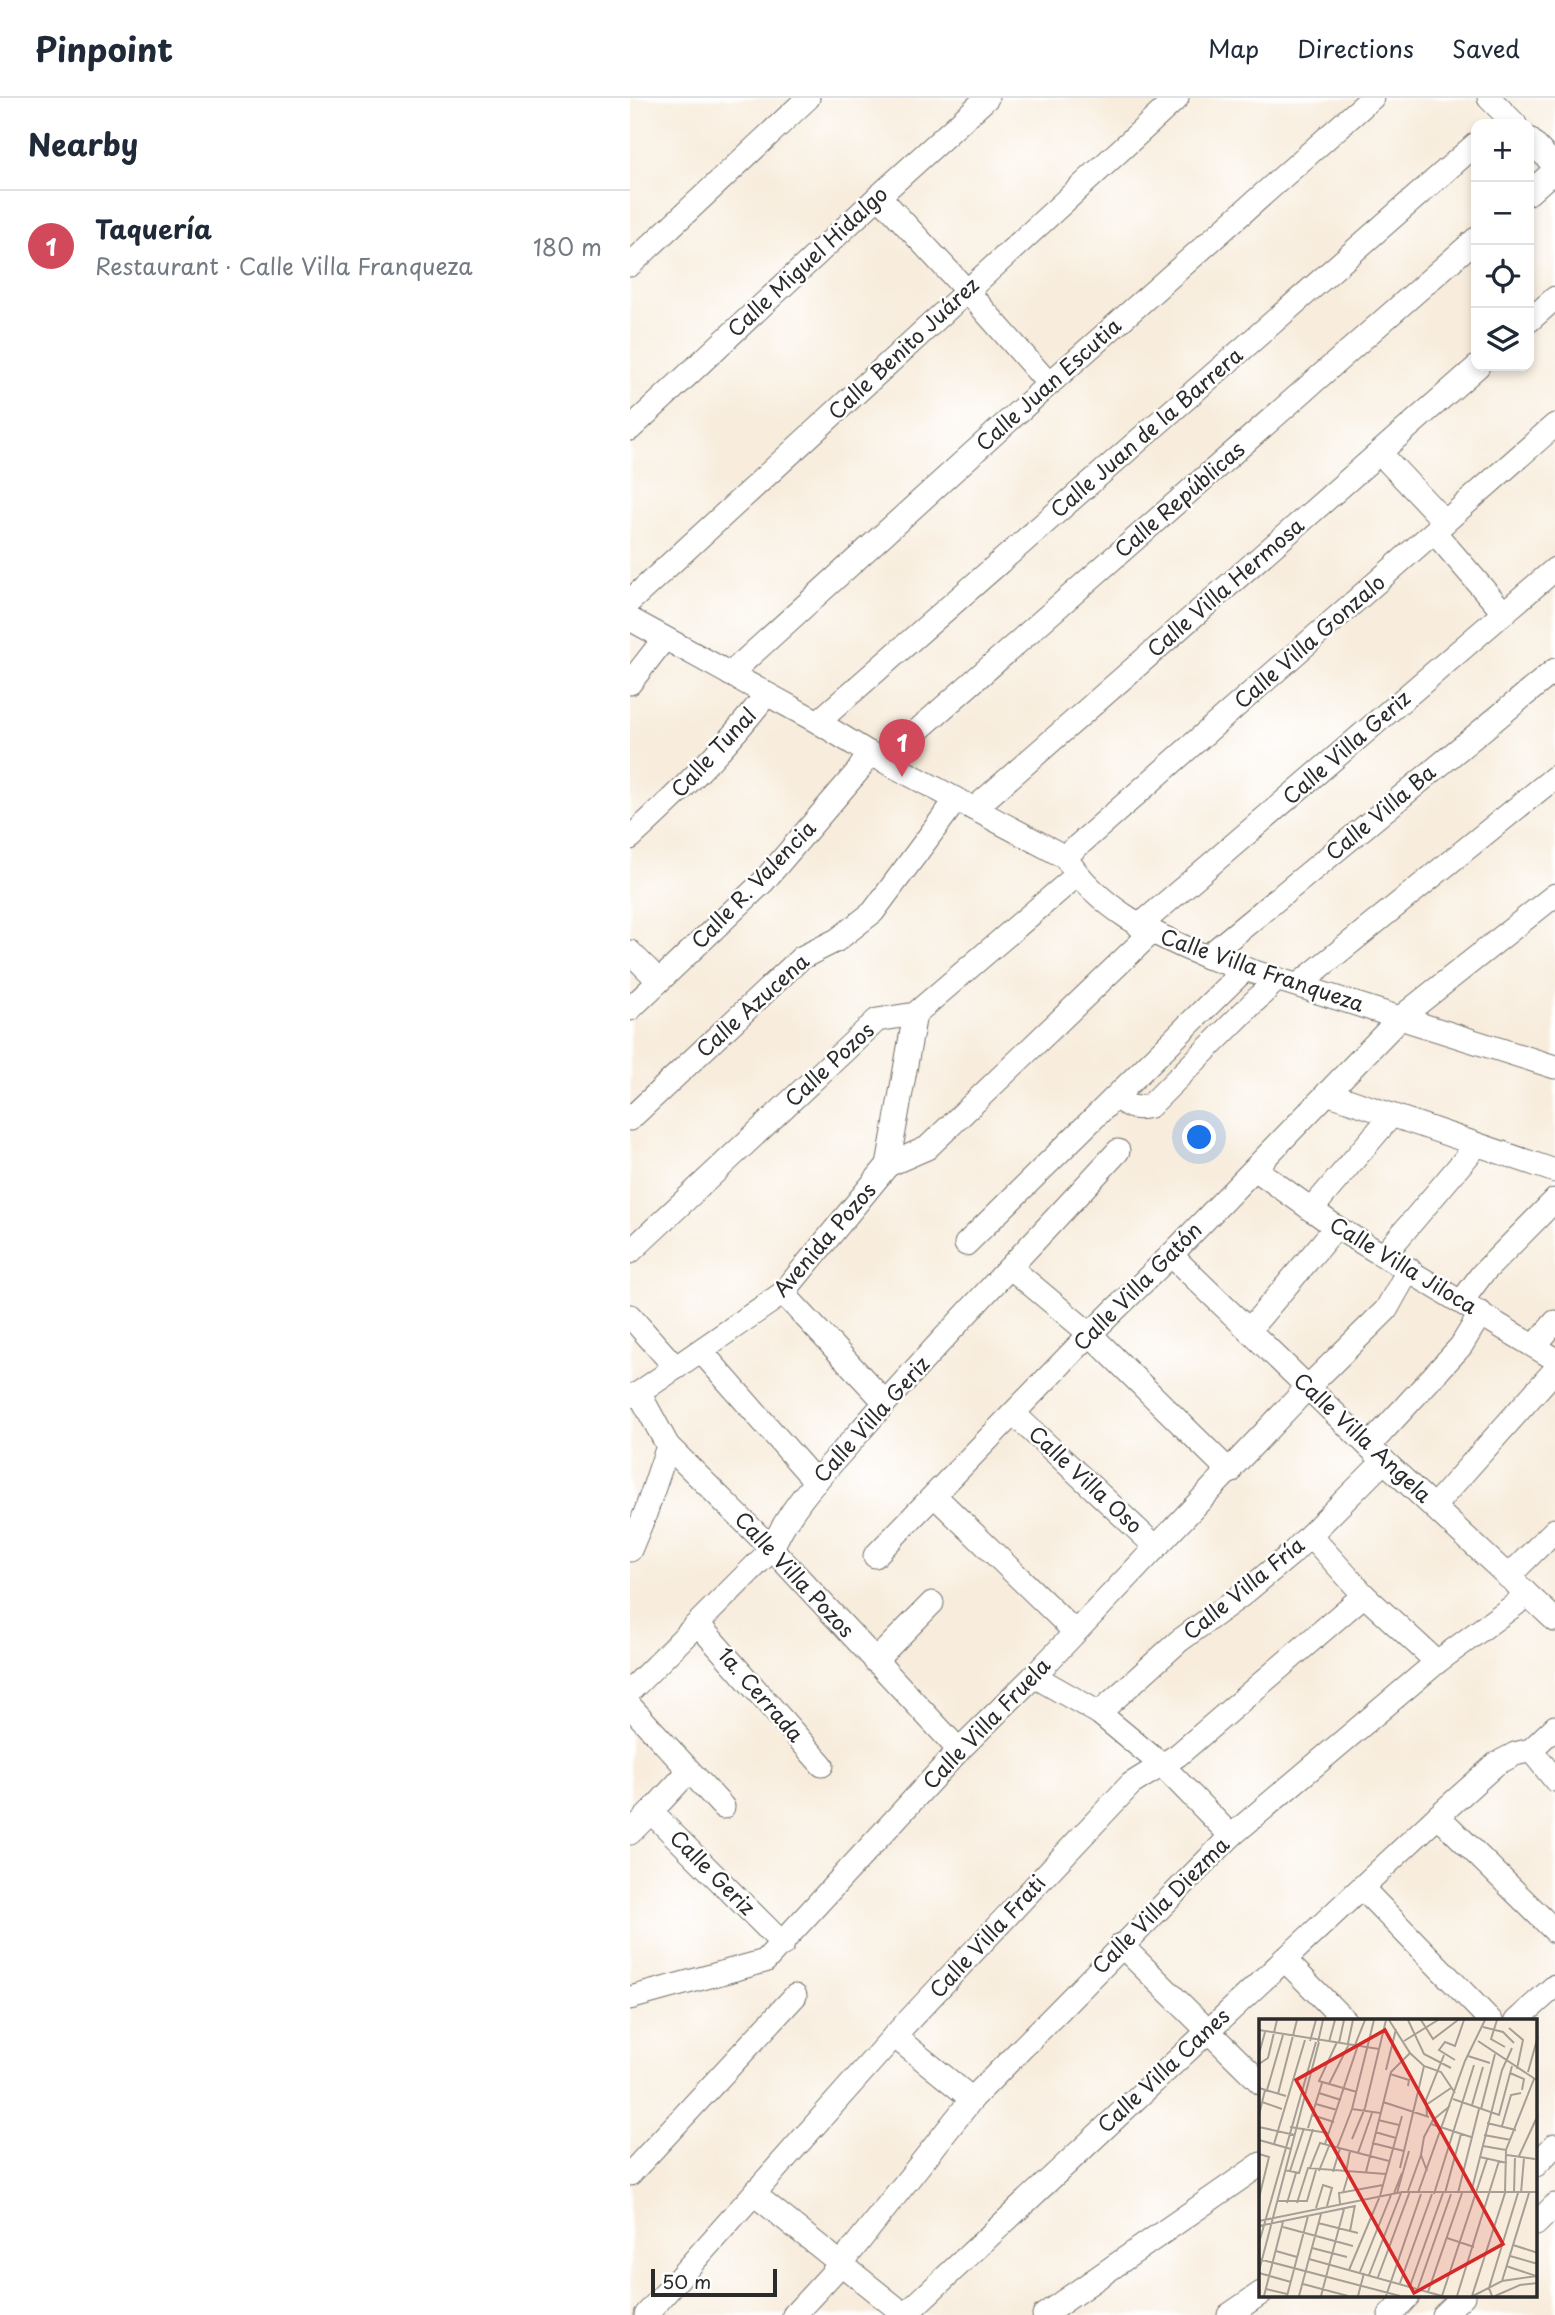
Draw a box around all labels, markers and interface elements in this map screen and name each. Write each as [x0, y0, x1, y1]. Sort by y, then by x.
text: Pinpoint [35, 23, 173, 73]
text: Map [1208, 30, 1259, 66]
text: Directions [1297, 30, 1414, 66]
text: Saved [1452, 30, 1520, 66]
map controls [1471, 119, 1534, 371]
button: + [1471, 119, 1534, 182]
text: Nearby [28, 121, 138, 166]
street label: Calle Miguel Hidalgo [719, 178, 894, 344]
button: − [1471, 182, 1534, 245]
text: Taquería [95, 209, 212, 248]
text: 1 [46, 229, 57, 264]
text: 180 m [533, 229, 602, 264]
button: locate [1471, 245, 1534, 308]
text: Restaurant · Calle Villa Franqueza [95, 248, 473, 283]
street label: Calle Benito Juárez [820, 269, 985, 426]
button: layers [1471, 308, 1534, 371]
street label: Calle Juan Escutia [968, 309, 1128, 458]
street label: Calle Juan de la Barrera [1042, 339, 1249, 524]
street label: Calle Repúblicas [1106, 433, 1251, 564]
street label: Calle Villa Hermosa [1139, 509, 1310, 664]
street label: Calle Villa Gonzalo [1226, 566, 1391, 715]
street label: Calle Villa Geriz [1275, 682, 1417, 811]
street label: Calle Tunal [662, 699, 763, 804]
pin: 1 [879, 719, 925, 777]
street label: Calle Villa Ba [1318, 756, 1442, 867]
street label: Calle R. Valencia [683, 812, 822, 955]
street label: Calle Villa Franqueza [1157, 919, 1369, 1019]
street label: Calle Azucena [688, 945, 815, 1064]
street label: Calle Pozos [777, 1014, 881, 1113]
your location [1182, 1120, 1216, 1154]
street label: Avenida Pozos [765, 1174, 882, 1303]
street label: Calle Villa Jiloca [1324, 1207, 1484, 1321]
street label: Calle Villa Gatón [1065, 1214, 1208, 1357]
street label: Calle Villa Geriz [805, 1348, 936, 1489]
street label: Calle Villa Angela [1287, 1364, 1440, 1509]
street label: Calle Villa Oso [1022, 1417, 1151, 1540]
street label: Calle Villa Pozos [728, 1503, 863, 1644]
street label: Calle Villa Fría [1175, 1528, 1311, 1646]
street label: 1a. Cerrada [711, 1639, 813, 1749]
street label: Calle Villa Fruela [914, 1649, 1057, 1796]
street label: Calle Geriz [663, 1821, 764, 1922]
street label: Calle Villa Diezma [1084, 1829, 1236, 1981]
street label: Calle Villa Frati [921, 1867, 1052, 2004]
street label: Calle Villa Canes [1089, 2000, 1236, 2139]
inset map [1259, 2019, 1538, 2298]
scale bar [651, 2266, 777, 2298]
text: 50 m [662, 2267, 711, 2295]

